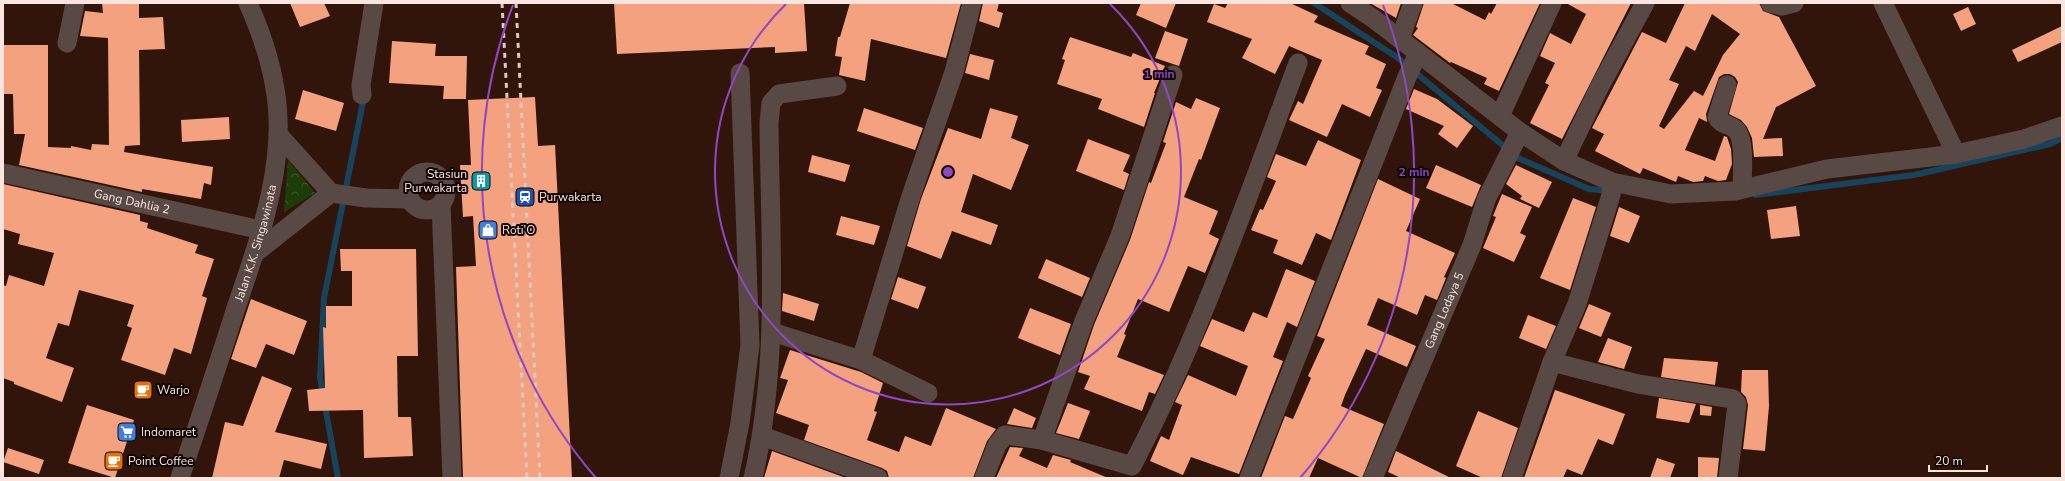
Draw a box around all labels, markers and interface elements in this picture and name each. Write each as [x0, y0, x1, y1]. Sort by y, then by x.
text: 1 min [1143, 66, 1175, 82]
text: 2 min [1398, 164, 1430, 180]
centre of rings [941, 165, 955, 179]
place label: Stasiun Purwakarta [404, 166, 467, 196]
building icon: Stasiun Purwakarta [470, 170, 492, 192]
street label: Jalan K.K. Singawinata [231, 183, 280, 304]
street label: Gang Dahlia 2 [92, 185, 171, 218]
station icon: Purwakarta [514, 186, 536, 208]
place label: Purwakarta [539, 189, 602, 205]
shop icon: Roti'O [477, 219, 499, 241]
place label: Roti'O [502, 222, 535, 238]
street label: Gang Lodaya 5 [1421, 270, 1467, 351]
cafe icon: Warjo [132, 379, 154, 401]
place label: Warjo [157, 382, 190, 398]
supermarket icon: Indomaret [116, 421, 138, 443]
place label: Indomaret [141, 424, 197, 440]
scale bar [1929, 447, 1987, 473]
cafe icon: Point Coffee [103, 450, 125, 472]
place label: Point Coffee [128, 453, 194, 469]
text: 20 m [1935, 453, 1963, 469]

